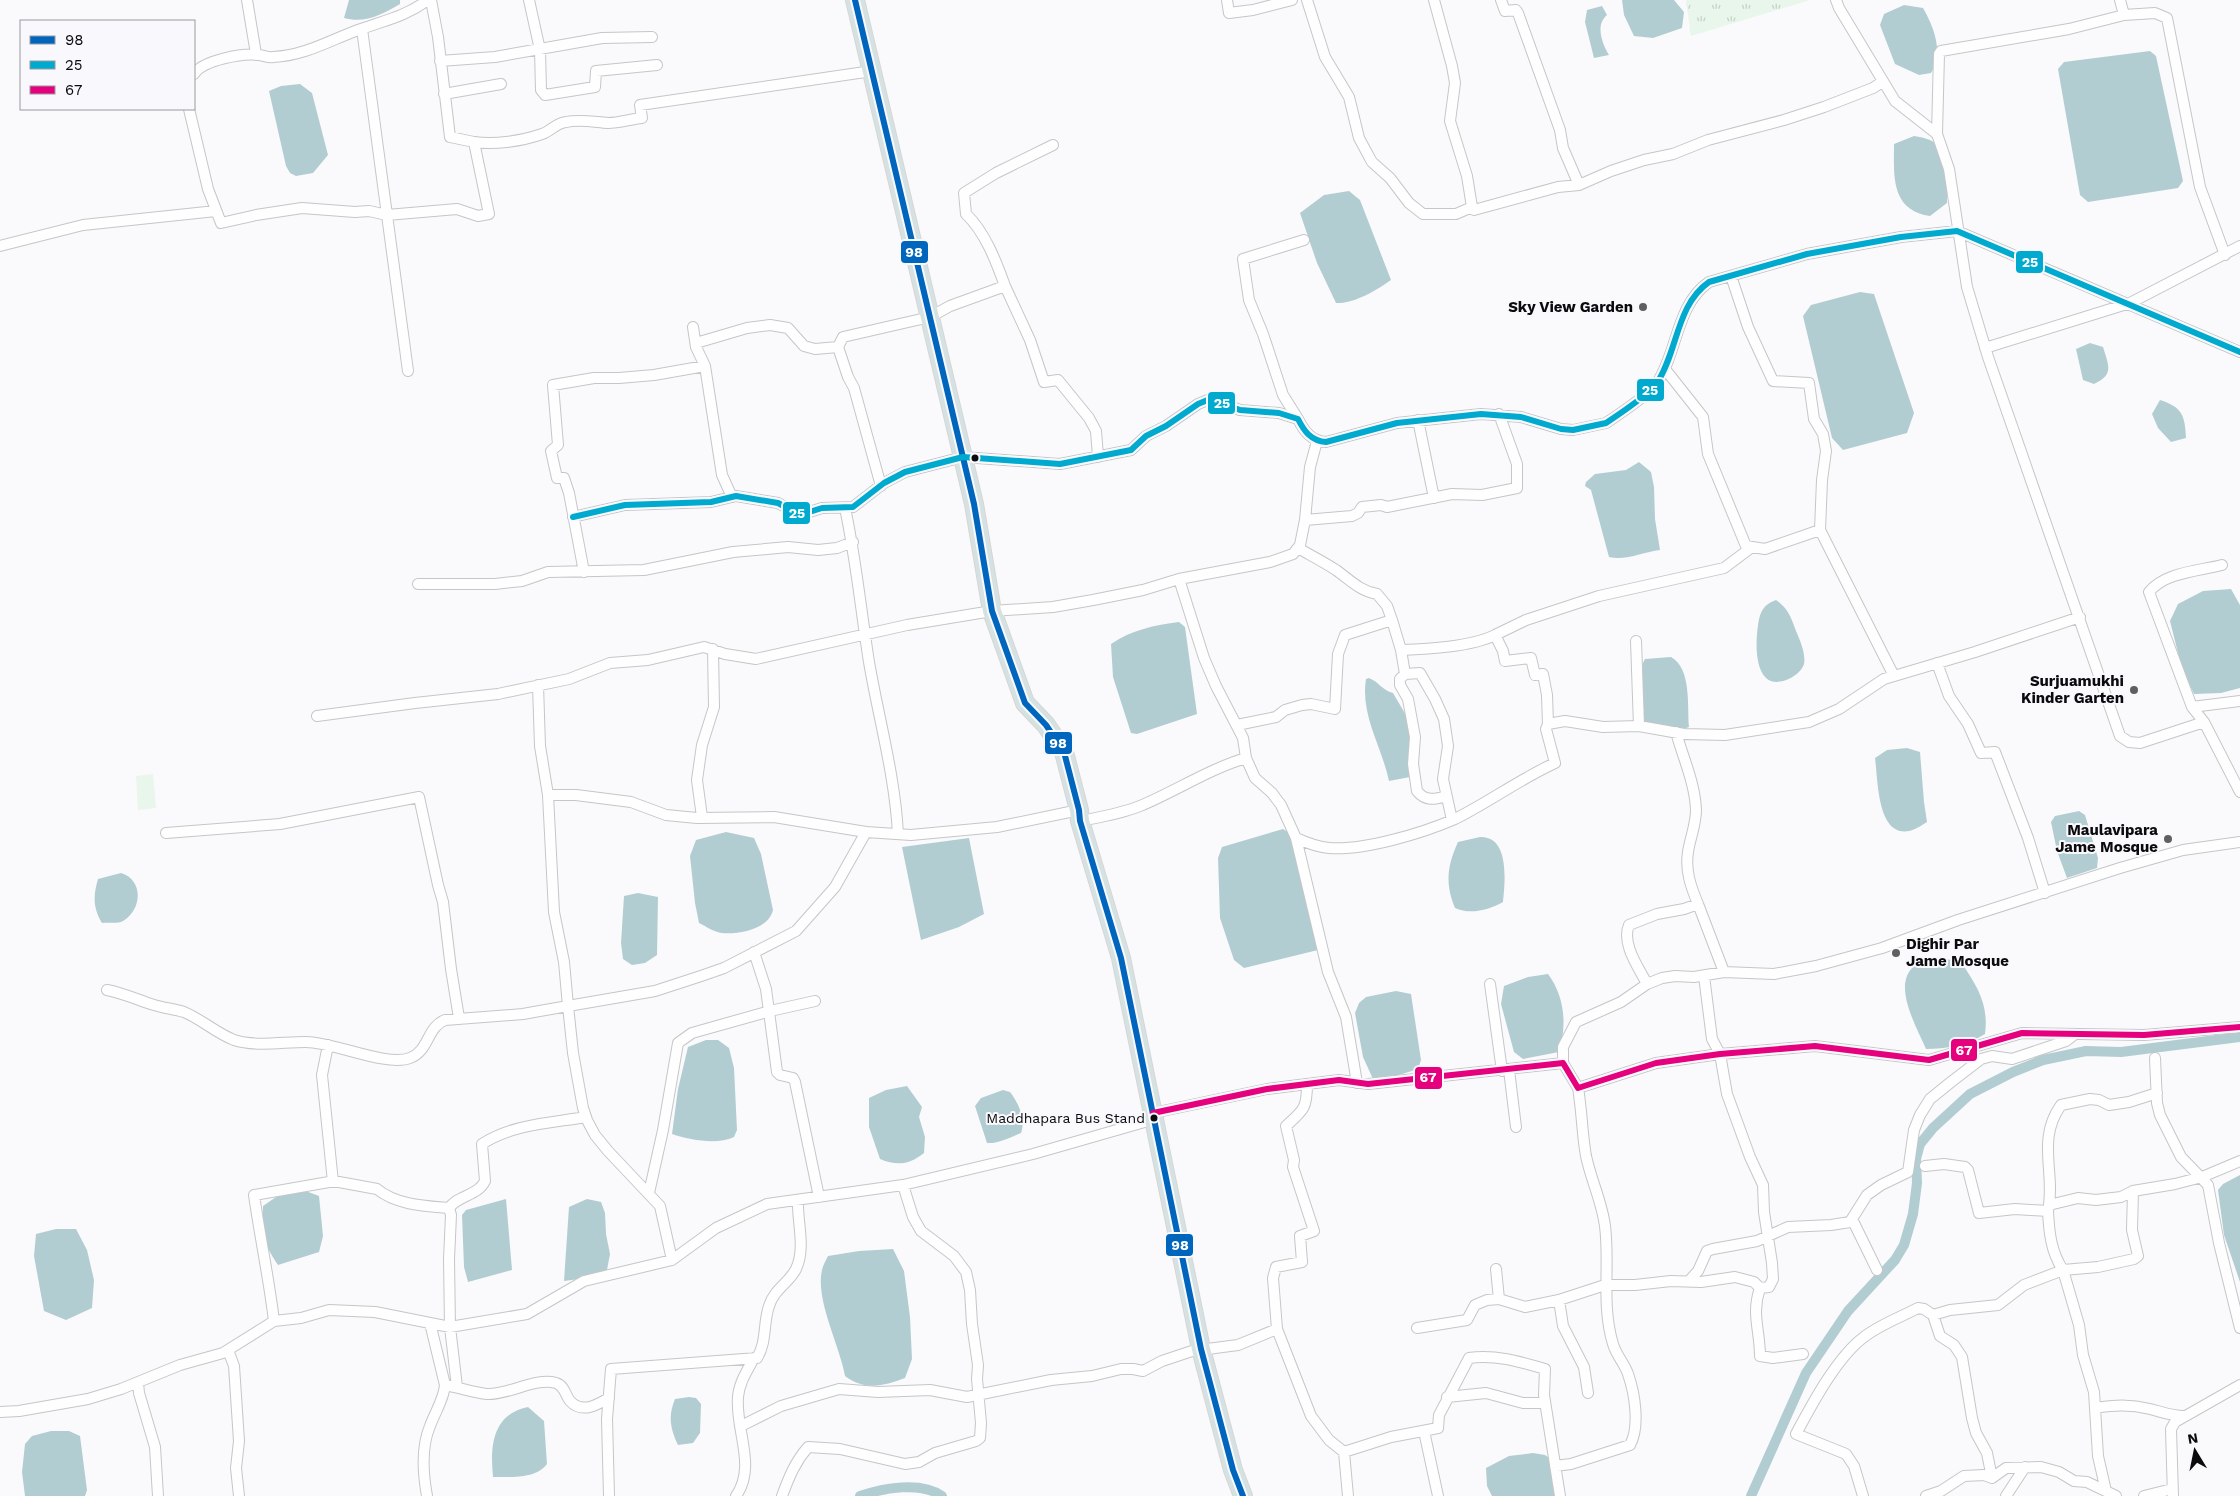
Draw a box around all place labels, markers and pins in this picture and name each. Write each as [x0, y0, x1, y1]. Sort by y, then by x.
place label: Sky View Garden [1508, 298, 1633, 316]
marker: Sky View Garden [1637, 301, 1649, 313]
unlabelled marker [970, 453, 980, 463]
place label: Surjuamukhi Kinder Garten [2021, 672, 2124, 707]
marker: Surjuamukhi Kinder Garten [2128, 684, 2140, 696]
place label: Maulavipara Jame Mosque [2055, 821, 2158, 856]
marker: Maulavipara Jame Mosque [2162, 833, 2174, 845]
place label: Dighir Par Jame Mosque [1906, 935, 2009, 970]
marker: Dighir Par Jame Mosque [1890, 947, 1902, 959]
place label: Maddhapara Bus Stand [986, 1110, 1145, 1126]
marker: Maddhapara Bus Stand [1149, 1113, 1159, 1123]

